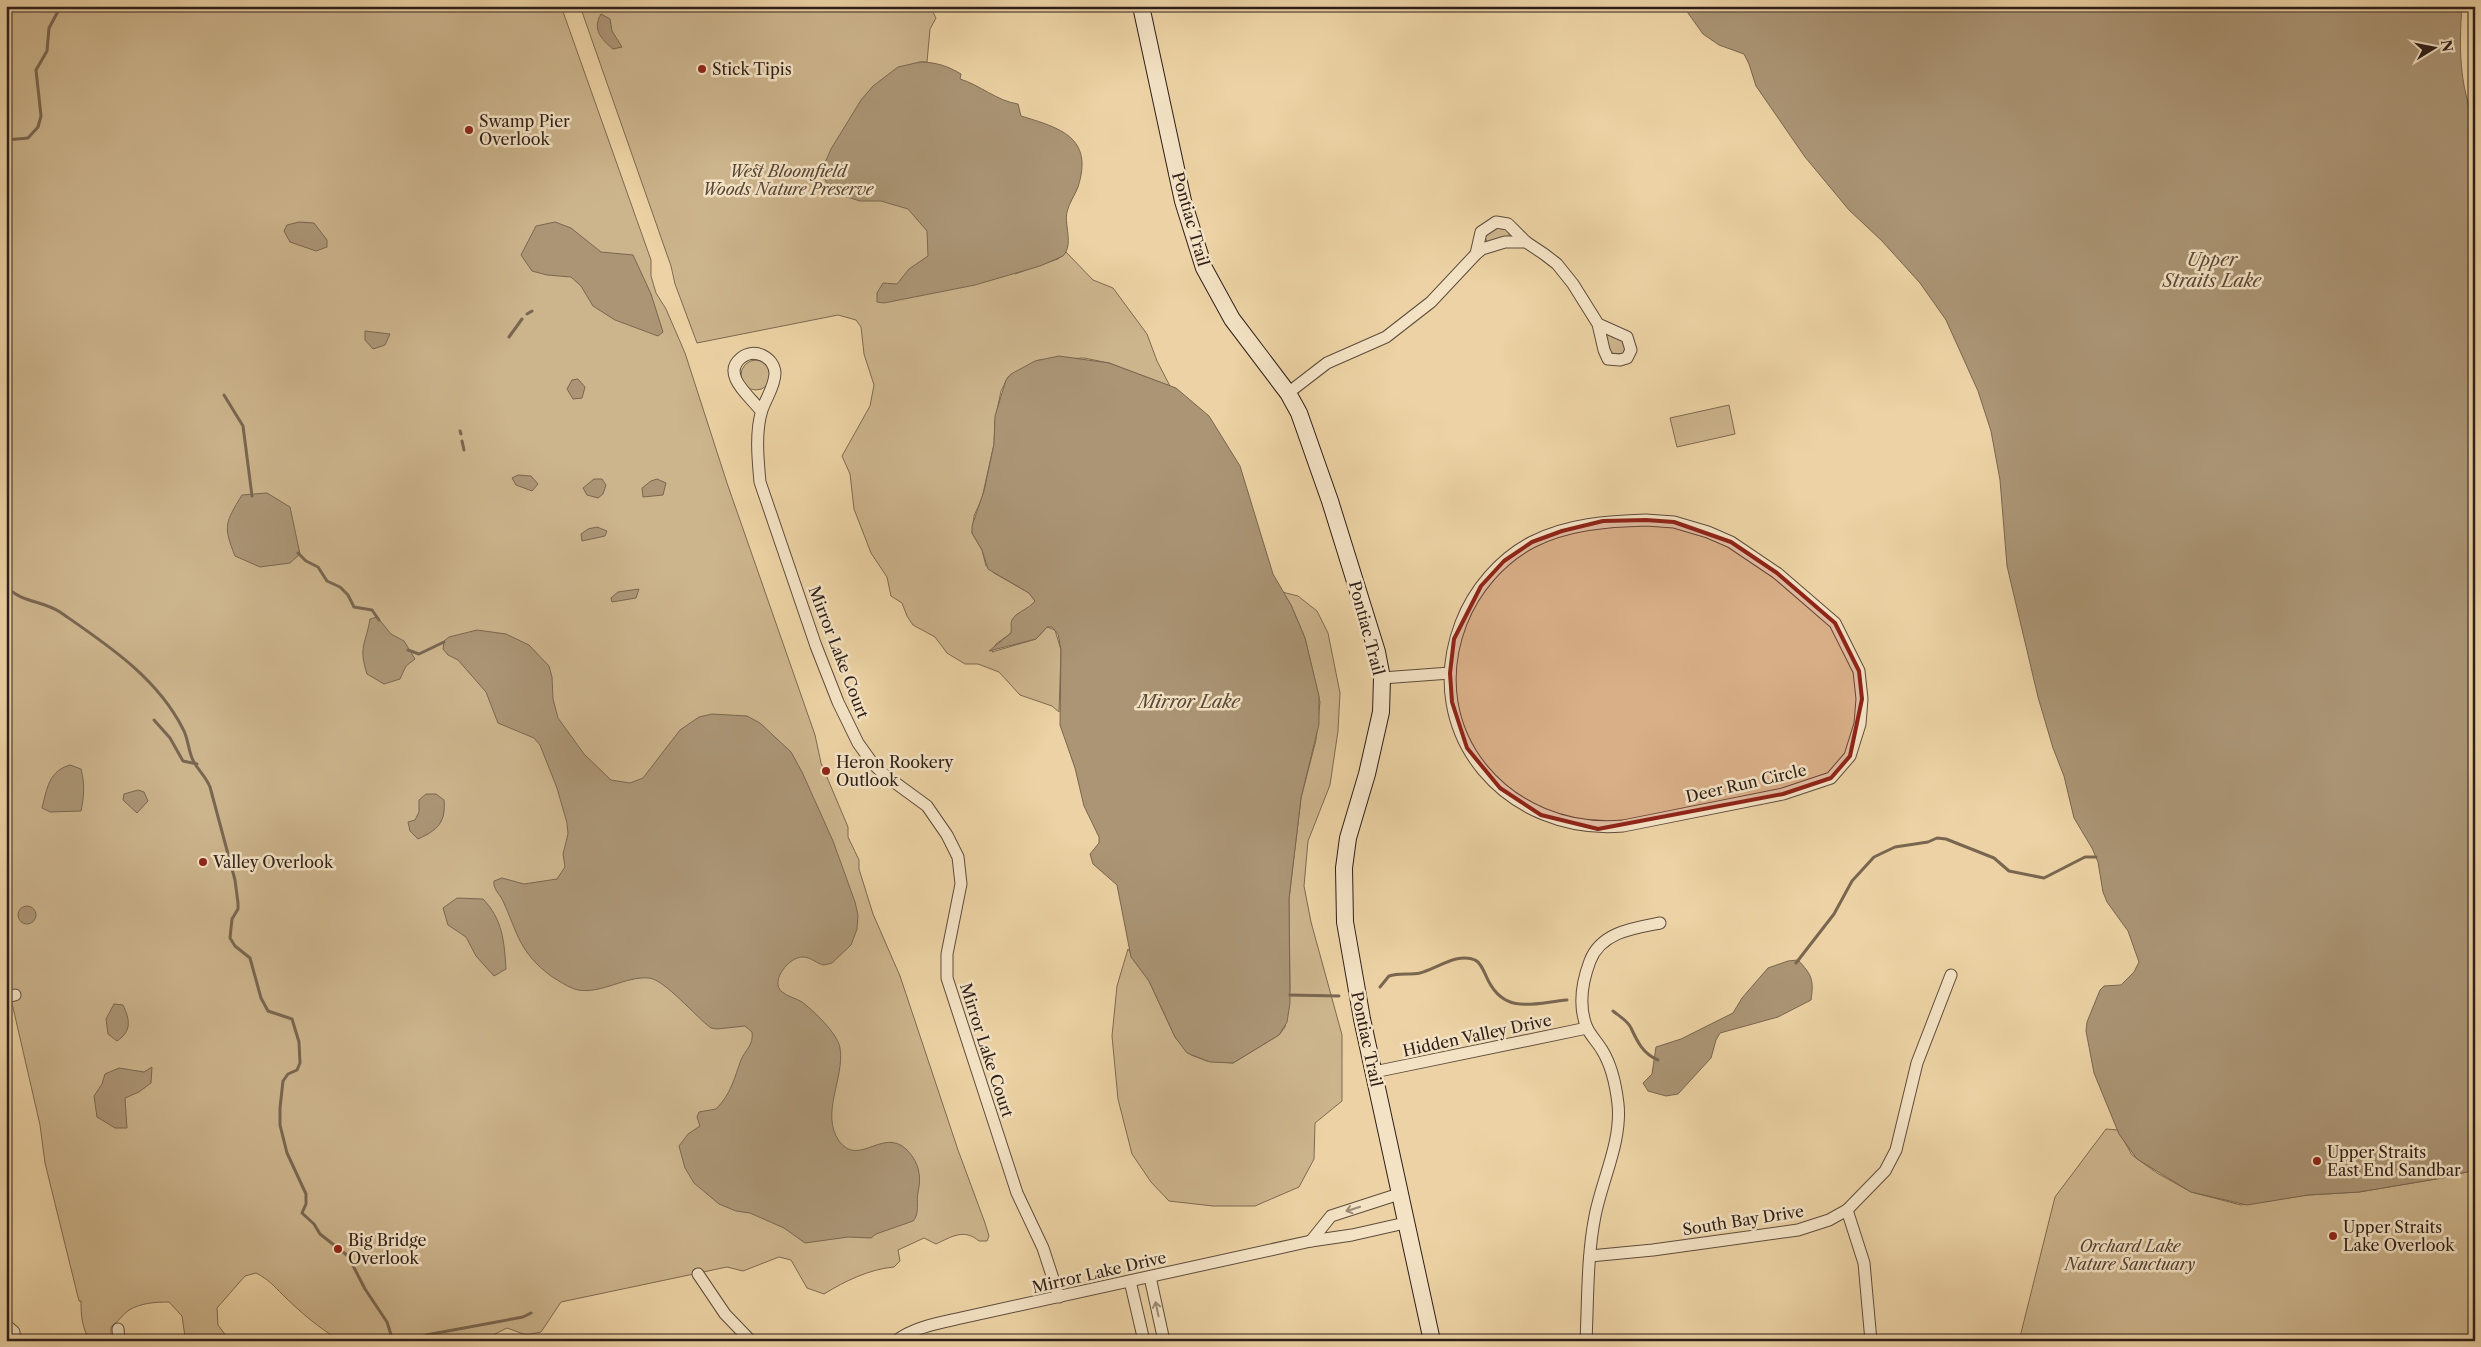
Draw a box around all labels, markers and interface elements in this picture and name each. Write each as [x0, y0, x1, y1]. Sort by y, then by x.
north arrow [2408, 22, 2458, 72]
text: N [2437, 38, 2457, 53]
place label: Stick Tipis [712, 59, 792, 79]
marker: Stick Tipis [696, 63, 708, 75]
place label: Swamp Pier Overlook [479, 111, 570, 149]
marker: Swamp Pier Overlook [463, 124, 475, 136]
park label: West Bloomfield Woods Nature Preserve [702, 161, 875, 199]
street label: Pontiac Trail [1168, 170, 1214, 269]
water label: Upper Straits Lake [2162, 249, 2263, 292]
street label: Pontiac Trail [1345, 579, 1389, 678]
street label: Mirror Lake Court [805, 583, 874, 721]
water label: Mirror Lake [1136, 691, 1241, 713]
place label: Heron Rookery Outlook [836, 752, 954, 790]
street label: Deer Run Circle [1684, 759, 1808, 807]
marker: Heron Rookery Outlook [820, 765, 832, 777]
place label: Valley Overlook [212, 852, 334, 872]
marker: Valley Overlook [197, 856, 209, 868]
street label: Mirror Lake Court [956, 980, 1018, 1120]
street label: Pontiac Trail [1347, 990, 1387, 1089]
street label: Hidden Valley Drive [1401, 1009, 1553, 1061]
place label: Upper Straits East End Sandbar [2327, 1142, 2461, 1180]
marker: Upper Straits East End Sandbar [2311, 1155, 2323, 1167]
street label: South Bay Drive [1681, 1201, 1805, 1239]
one-way arrow [1345, 1205, 1361, 1215]
place label: Upper Straits Lake Overlook [2343, 1217, 2455, 1255]
place label: Big Bridge Overlook [348, 1230, 427, 1268]
marker: Upper Straits Lake Overlook [2327, 1230, 2339, 1242]
park label: Orchard Lake Nature Sanctuary [2063, 1236, 2195, 1274]
marker: Big Bridge Overlook [332, 1243, 344, 1255]
street label: Mirror Lake Drive [1030, 1247, 1168, 1297]
one-way arrow [1152, 1301, 1161, 1317]

